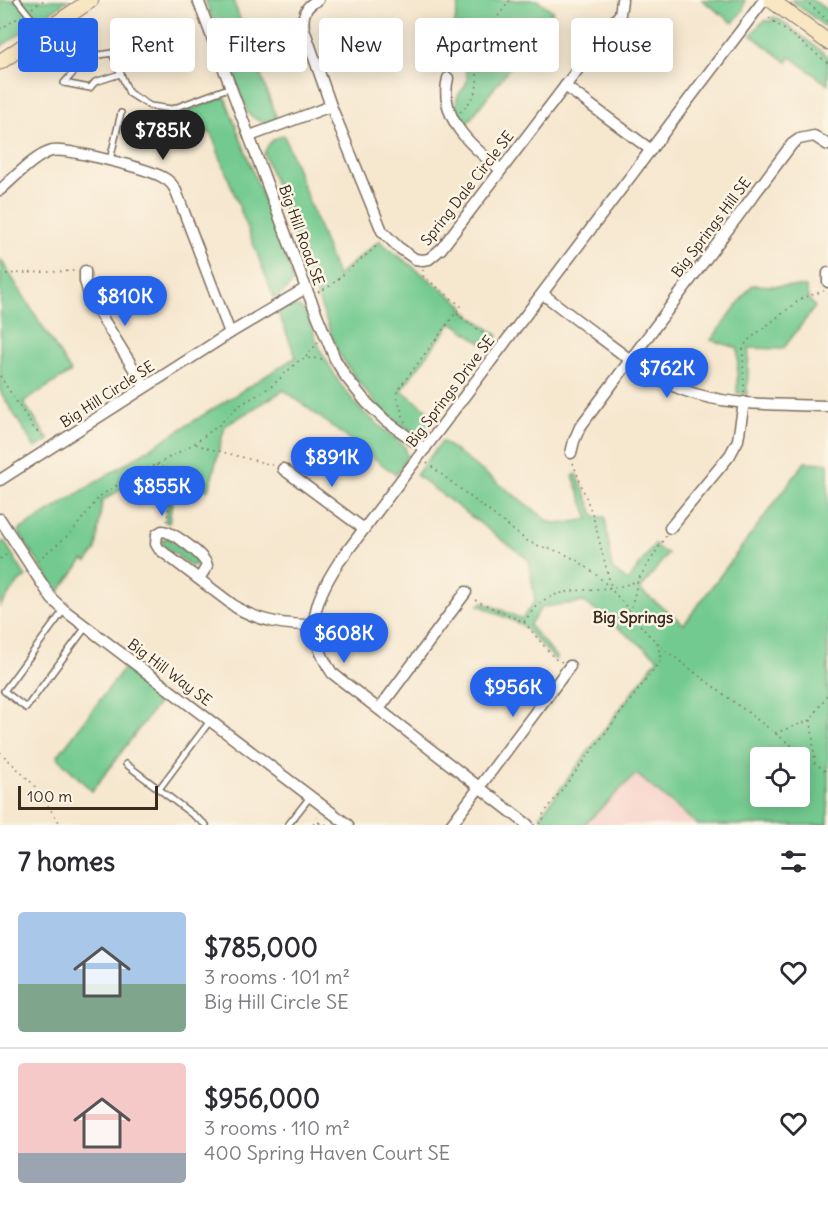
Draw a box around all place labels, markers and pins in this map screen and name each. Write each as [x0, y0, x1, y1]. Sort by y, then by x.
pin: $785K [121, 110, 205, 161]
pin: $810K [83, 276, 167, 327]
pin: $762K [625, 348, 709, 399]
pin: $891K [290, 437, 374, 488]
pin: $855K [120, 466, 204, 517]
pin: $608K [302, 613, 386, 664]
pin: $956K [471, 667, 555, 718]

